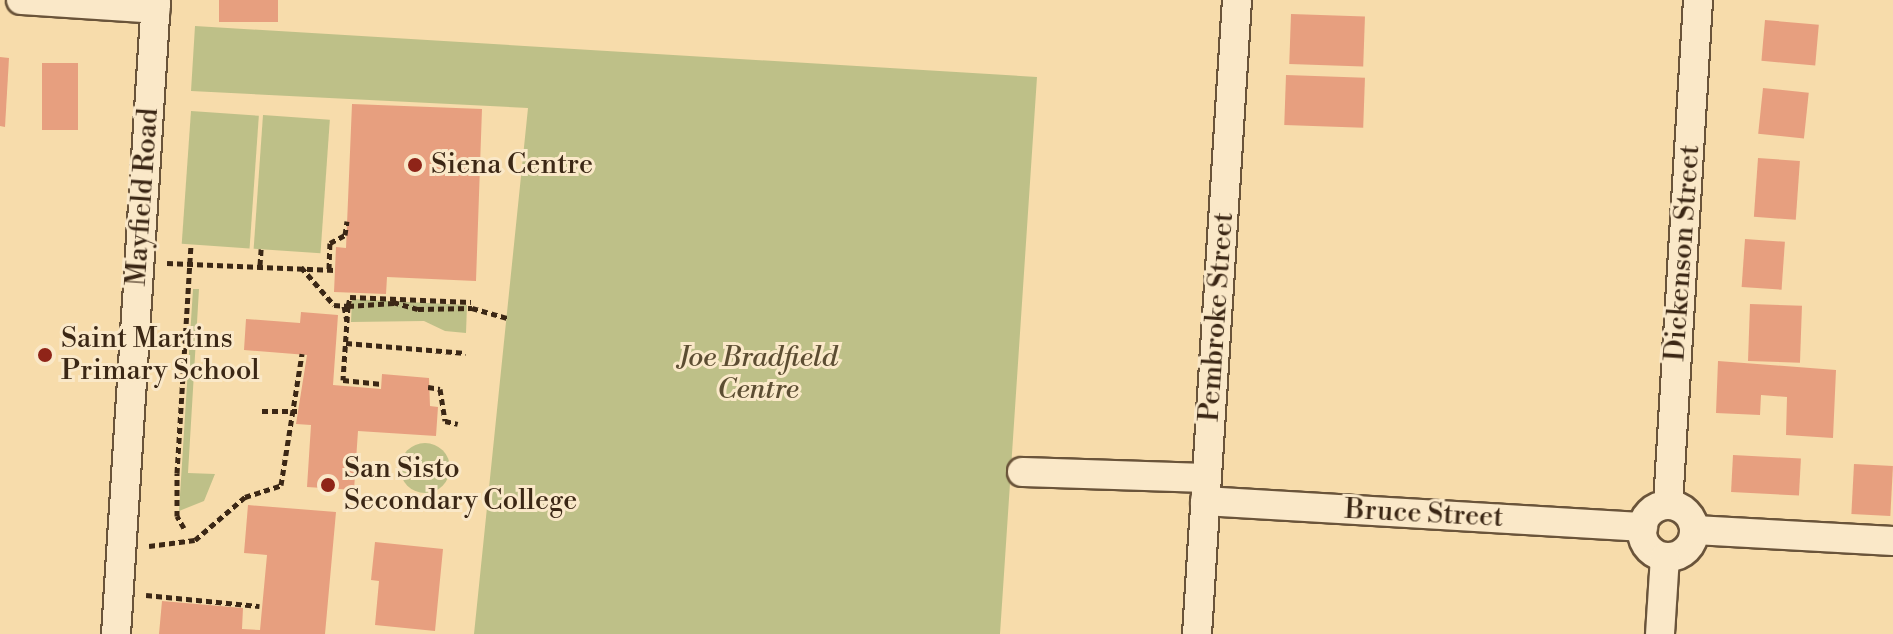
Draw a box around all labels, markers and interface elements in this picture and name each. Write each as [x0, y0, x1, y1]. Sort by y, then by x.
street label: Mayfield Road [120, 107, 166, 287]
street label: Dickenson Street [1659, 144, 1707, 362]
place label: Siena Centre [431, 148, 593, 182]
marker: Siena Centre [406, 156, 424, 174]
street label: Pembroke Street [1193, 211, 1241, 423]
place label: Saint Martins Primary School [61, 322, 260, 388]
park label: Joe Bradfield Centre [678, 341, 838, 407]
marker: Saint Martins Primary School [36, 346, 54, 364]
place label: San Sisto Secondary College [344, 452, 577, 518]
marker: San Sisto Secondary College [319, 476, 337, 494]
street label: Bruce Street [1344, 493, 1504, 535]

